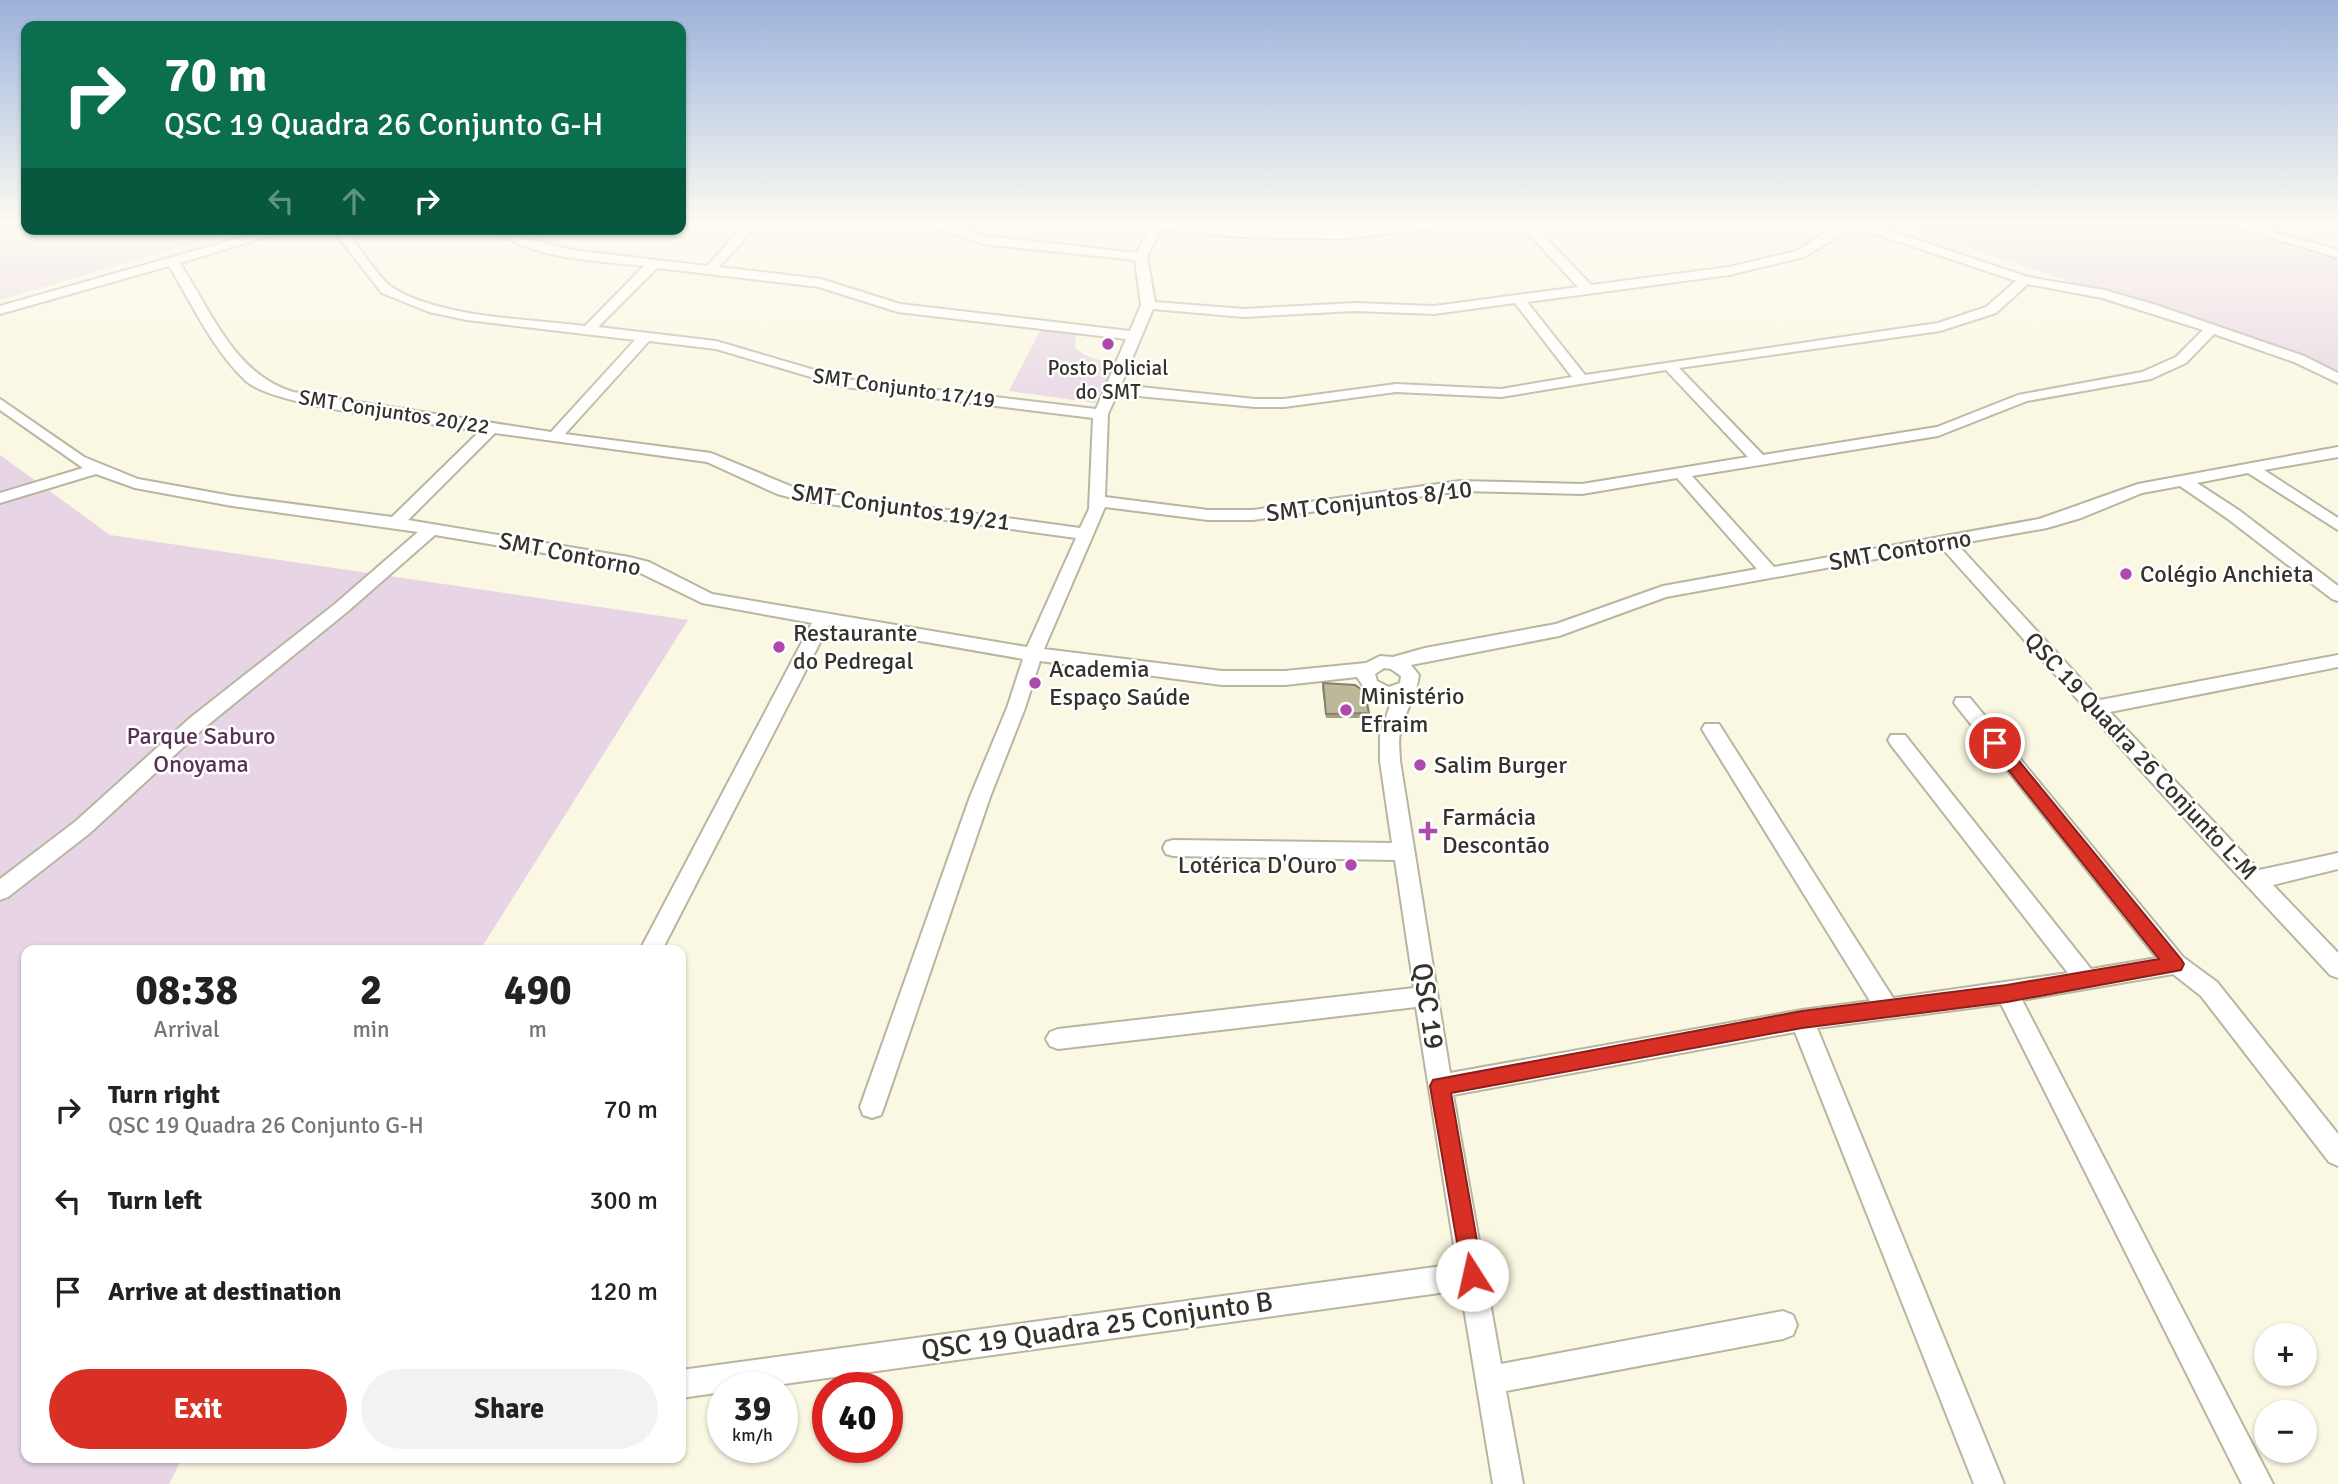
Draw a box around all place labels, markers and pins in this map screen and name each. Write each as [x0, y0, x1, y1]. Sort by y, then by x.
marker: Posto Policial do SMT [1100, 336, 1116, 352]
place label: Posto Policial do SMT [1048, 355, 1168, 405]
place label: Colégio Anchieta [2140, 559, 2314, 589]
marker: Colégio Anchieta [2118, 566, 2134, 582]
place label: Restaurante do Pedregal [793, 618, 917, 676]
marker: Restaurante do Pedregal [771, 639, 787, 655]
place label: Academia Espaço Saúde [1049, 654, 1190, 712]
marker: Academia Espaço Saúde [1027, 675, 1043, 691]
place label: Ministério Efraim [1360, 681, 1464, 739]
marker: Ministério Efraim [1338, 702, 1354, 718]
pin [1965, 713, 2025, 773]
place label: Salim Burger [1434, 750, 1567, 780]
marker: Salim Burger [1412, 757, 1428, 773]
place label: Farmácia Descontão [1442, 802, 1550, 860]
marker: Farmácia Descontão [1420, 823, 1436, 839]
place label: Lotérica D'Ouro [1178, 850, 1337, 880]
marker: Lotérica D'Ouro [1343, 857, 1359, 873]

